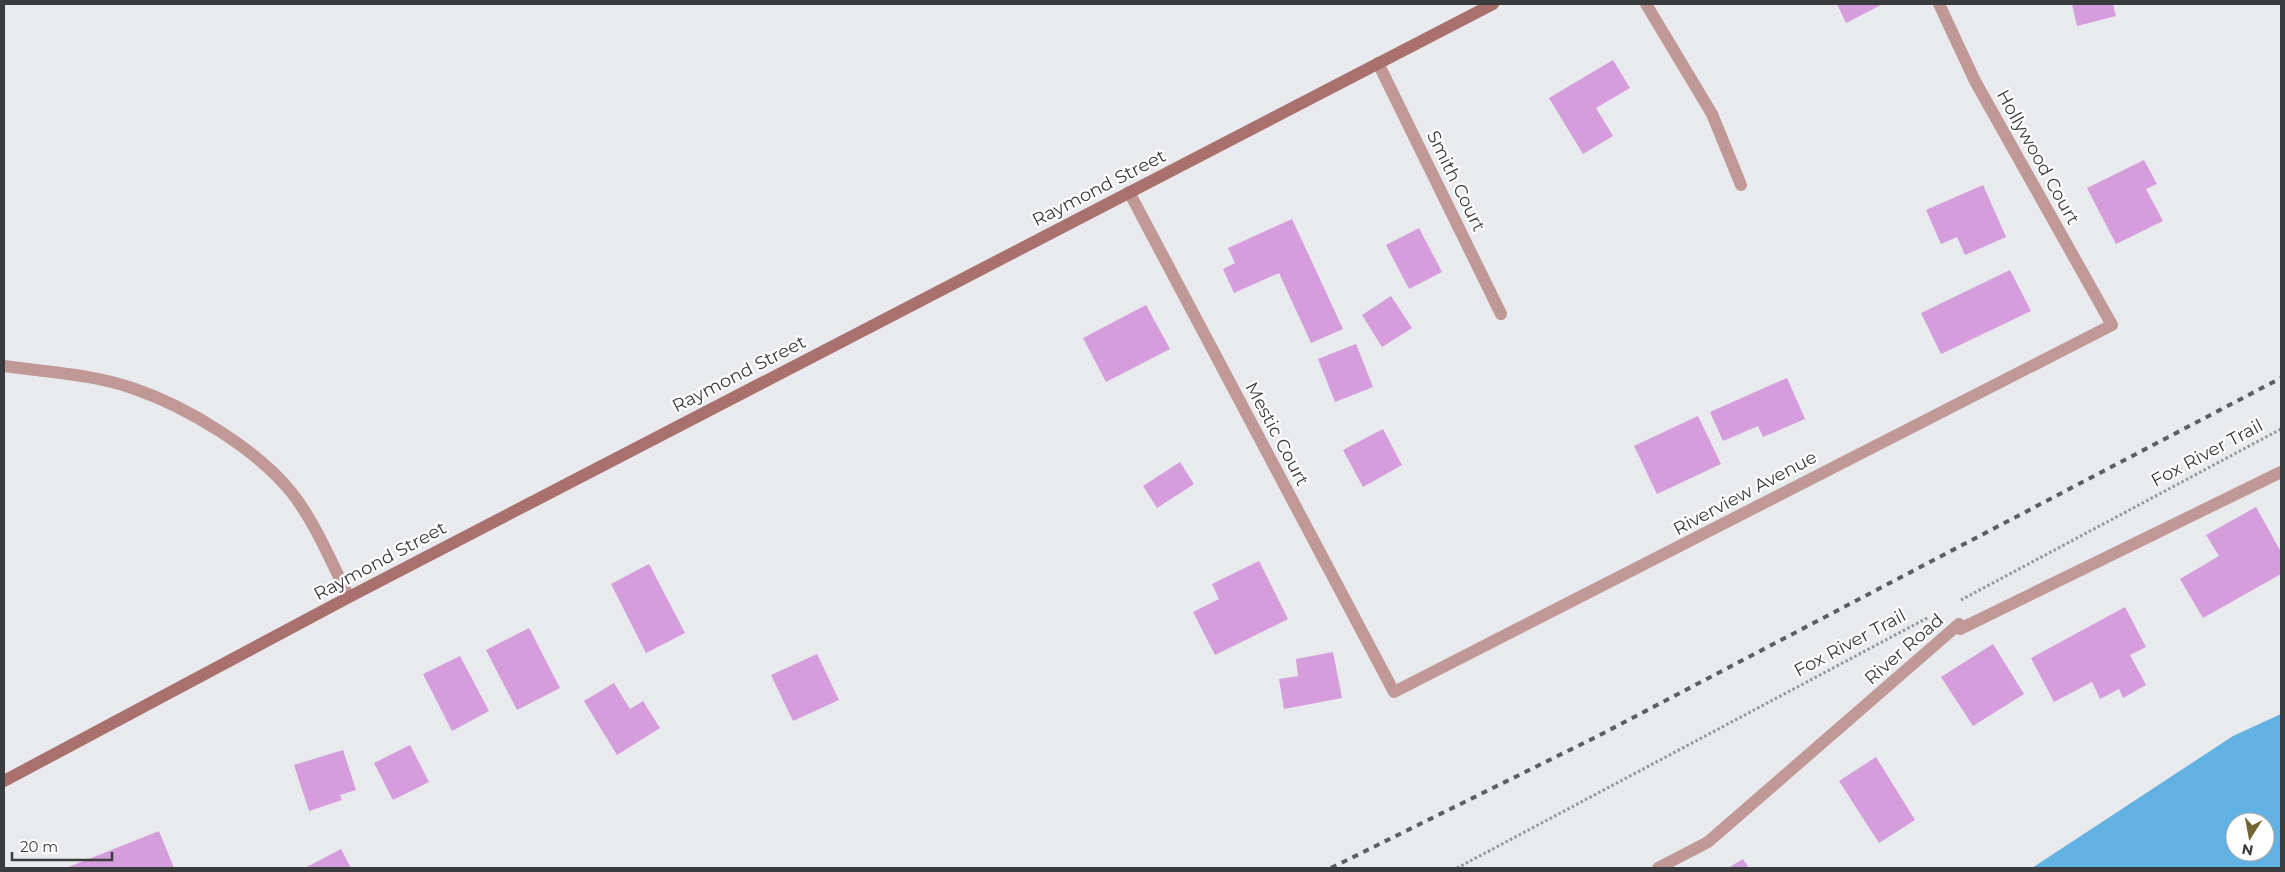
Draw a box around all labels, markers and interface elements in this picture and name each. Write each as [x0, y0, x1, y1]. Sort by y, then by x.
street label: Hollywood Court [1992, 86, 2084, 228]
street label: Smith Court [1422, 127, 1490, 235]
street label: Raymond Street [1029, 145, 1169, 231]
street label: Raymond Street [669, 331, 809, 417]
street label: Mestic Court [1240, 378, 1314, 490]
street label: Fox River Trail [2147, 414, 2267, 492]
street label: Riverview Avenue [1669, 446, 1821, 540]
street label: Raymond Street [310, 517, 450, 605]
street label: Fox River Trail [1790, 604, 1910, 682]
street label: River Road [1860, 609, 1948, 689]
north arrow [2225, 812, 2275, 862]
scale bar [12, 830, 112, 862]
text: 20 m [20, 837, 58, 856]
text: N [2240, 840, 2255, 860]

